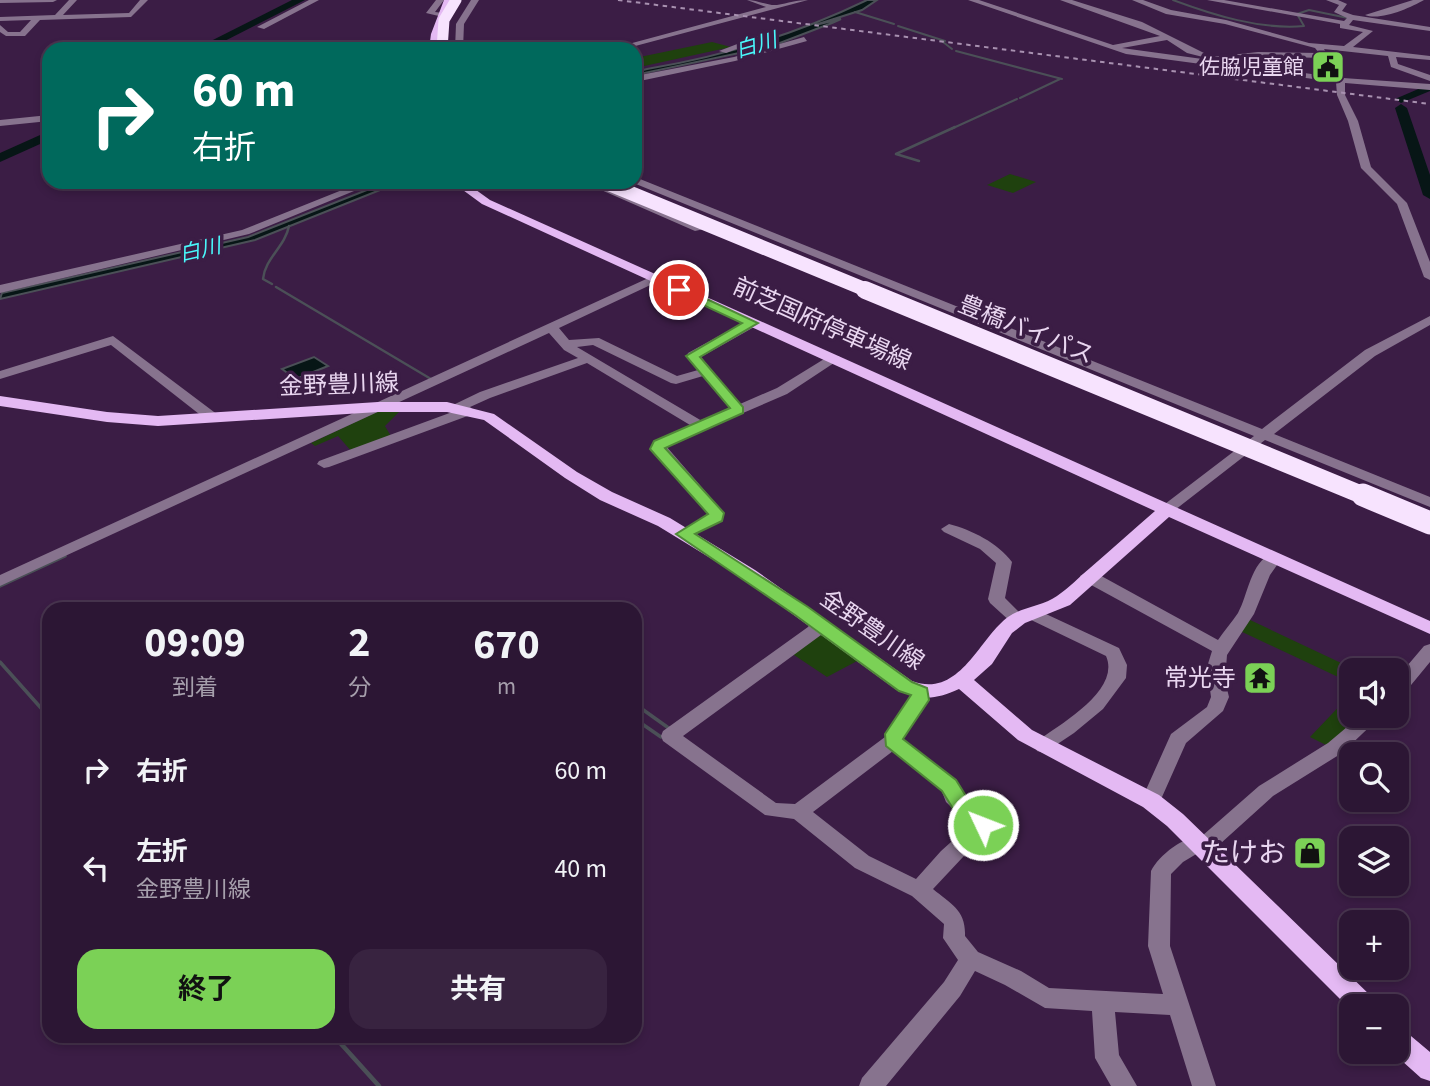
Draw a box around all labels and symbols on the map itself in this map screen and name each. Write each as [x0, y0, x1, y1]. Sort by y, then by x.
water label: 白川 [732, 24, 782, 65]
public building icon: 佐脇児童館 [1309, 48, 1347, 86]
place label: 佐脇児童館 [1199, 52, 1304, 82]
water label: 白川 [176, 230, 226, 269]
pin [649, 260, 709, 320]
street label: 前芝国府停車場線 [727, 269, 917, 379]
street label: 豊橋バイパス [953, 287, 1099, 373]
street label: 金野豊川線 [278, 365, 400, 405]
street label: 金野豊川線 [813, 581, 931, 679]
temple icon: 常光寺 [1241, 659, 1279, 697]
place label: 常光寺 [1164, 661, 1236, 696]
position arrow [946, 788, 1020, 862]
place label: たけお [1202, 833, 1286, 873]
shop icon: たけお [1291, 834, 1329, 872]

